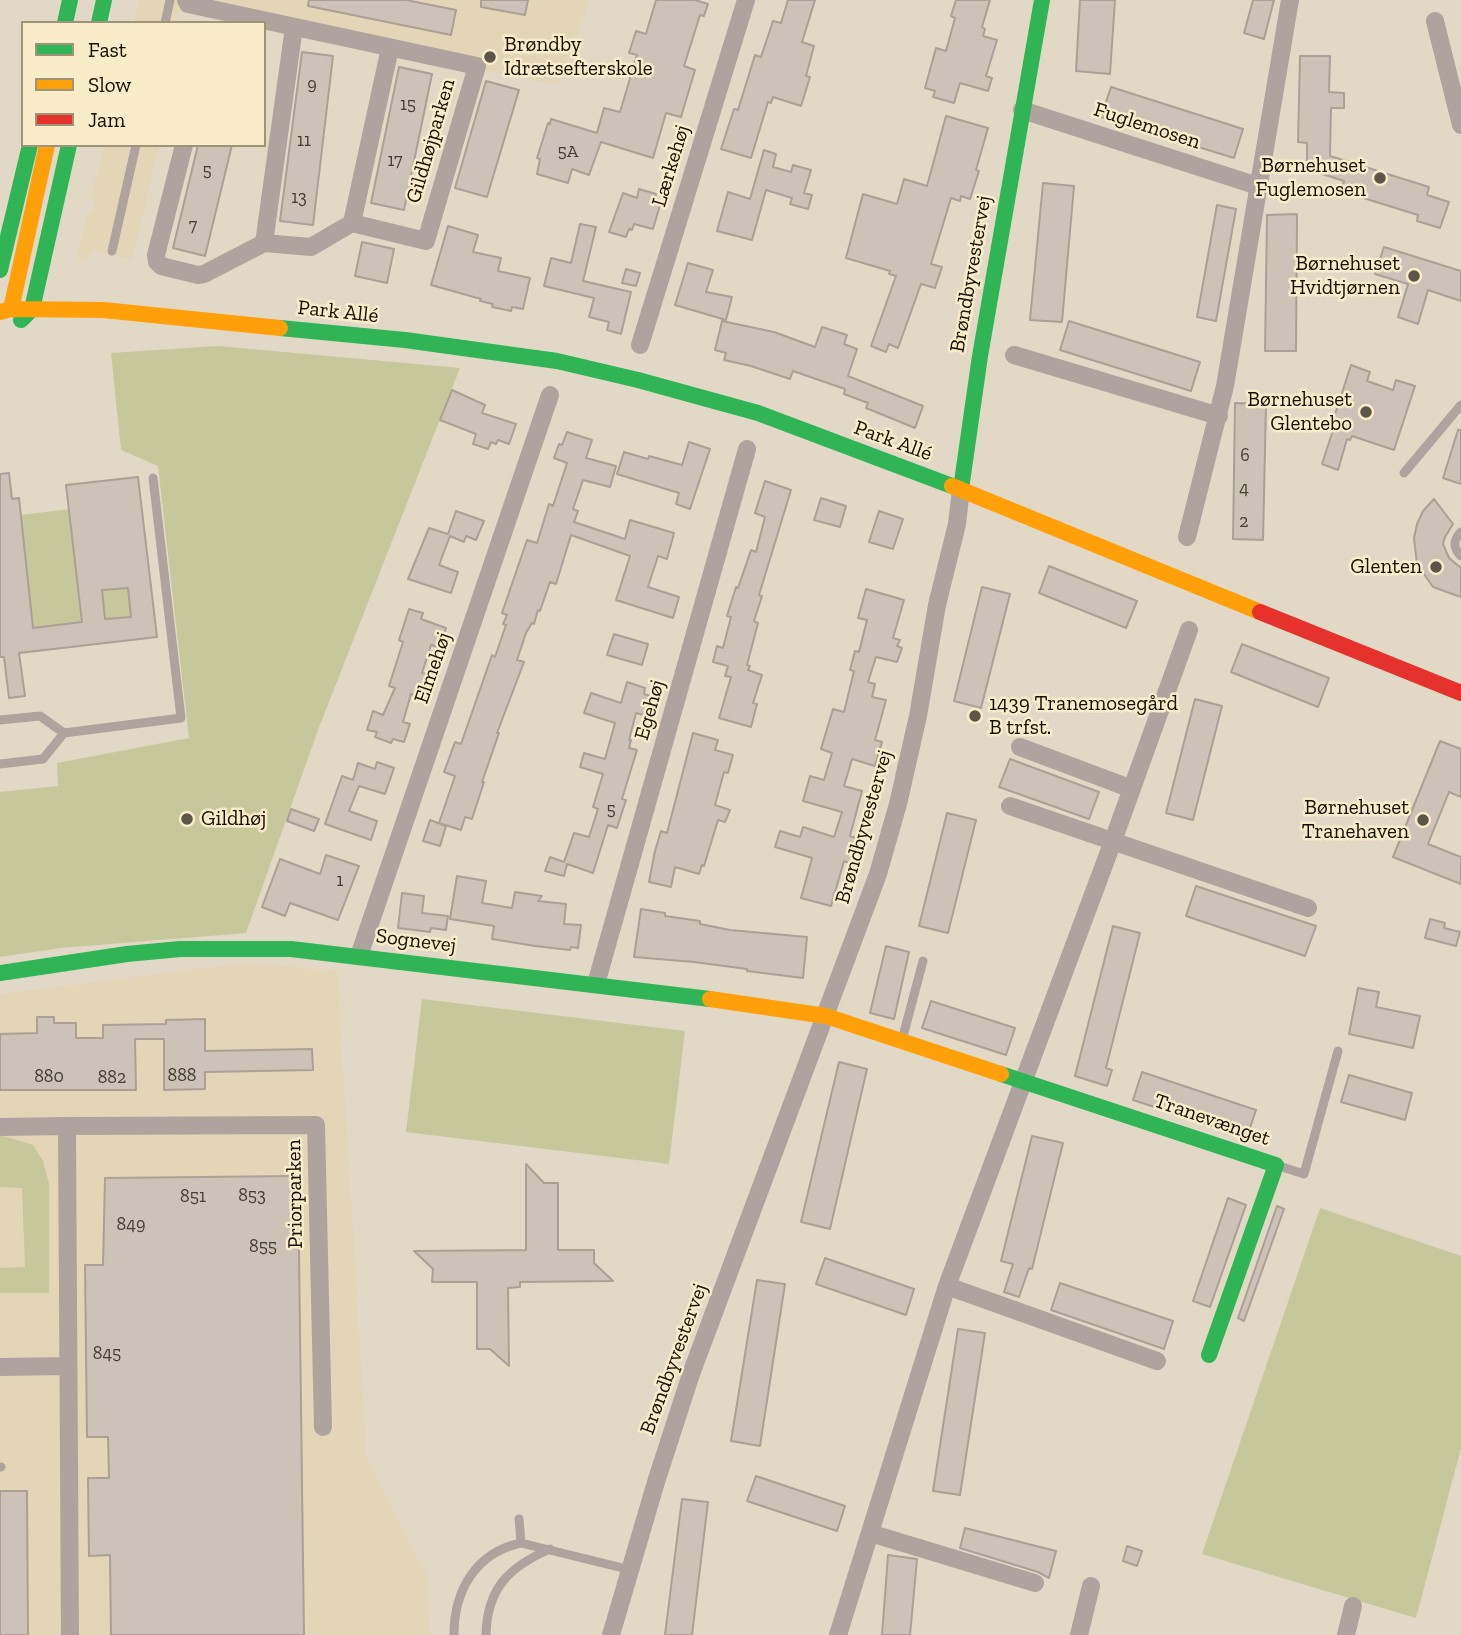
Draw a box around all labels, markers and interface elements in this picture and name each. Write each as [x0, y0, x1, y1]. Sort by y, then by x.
legend [21, 21, 266, 147]
place label: Brøndby Idrætsefterskole [504, 32, 653, 82]
text: Fast [88, 37, 127, 62]
marker: Brøndby Idrætsefterskole [482, 49, 498, 65]
text: Slow [88, 72, 131, 97]
house number: 9 [307, 74, 317, 96]
street label: Gildhøjparken [401, 76, 461, 206]
house number: 15 [400, 94, 416, 116]
street label: Fuglemosen [1091, 97, 1203, 155]
text: Jam [88, 107, 125, 132]
street label: Lærkehøj [647, 122, 695, 210]
house number: 11 [297, 130, 311, 152]
house number: 5A [558, 141, 578, 163]
house number: 17 [387, 150, 403, 172]
place label: Børnehuset Fuglemosen [1256, 153, 1366, 203]
house number: 5 [202, 160, 212, 182]
marker: Børnehuset Fuglemosen [1372, 170, 1388, 186]
house number: 13 [291, 187, 307, 209]
street label: Brøndbyvestervej [945, 194, 997, 354]
house number: 7 [189, 215, 197, 237]
place label: Børnehuset Hvidtjørnen [1290, 251, 1400, 301]
marker: Børnehuset Hvidtjørnen [1406, 268, 1422, 284]
street label: Park Allé [296, 295, 380, 329]
place label: Børnehuset Glentebo [1247, 387, 1352, 437]
marker: Børnehuset Glentebo [1358, 404, 1374, 420]
street label: Park Allé [851, 415, 935, 467]
house number: 6 [1240, 445, 1250, 467]
house number: 4 [1239, 478, 1249, 500]
house number: 2 [1239, 511, 1249, 533]
place label: Glenten [1350, 554, 1422, 580]
marker: Glenten [1428, 559, 1444, 575]
street label: Elmehøj [409, 629, 457, 707]
street label: Egehøj [629, 677, 671, 743]
place label: 1439 Tranemosegård B trfst. [989, 691, 1178, 741]
marker: 1439 Tranemosegård B trfst. [967, 708, 983, 724]
street label: Brøndbyvestervej [830, 747, 898, 907]
place label: Børnehuset Tranehaven [1302, 795, 1409, 845]
house number: 5 [606, 799, 616, 821]
place label: Gildhøj [201, 806, 266, 832]
marker: Gildhøj [179, 811, 195, 827]
marker: Børnehuset Tranehaven [1415, 812, 1431, 828]
house number: 1 [337, 870, 343, 892]
street label: Sognevej [375, 924, 457, 958]
house number: 888 [167, 1065, 197, 1087]
house number: 880 [34, 1066, 64, 1088]
house number: 882 [98, 1067, 126, 1089]
street label: Tranevænget [1151, 1088, 1273, 1152]
street label: Priorparken [281, 1139, 309, 1249]
house number: 853 [238, 1185, 266, 1207]
house number: 851 [180, 1186, 206, 1208]
house number: 849 [117, 1214, 145, 1236]
house number: 855 [249, 1236, 277, 1258]
street label: Brøndbyvestervej [635, 1280, 713, 1438]
house number: 845 [93, 1343, 121, 1365]

